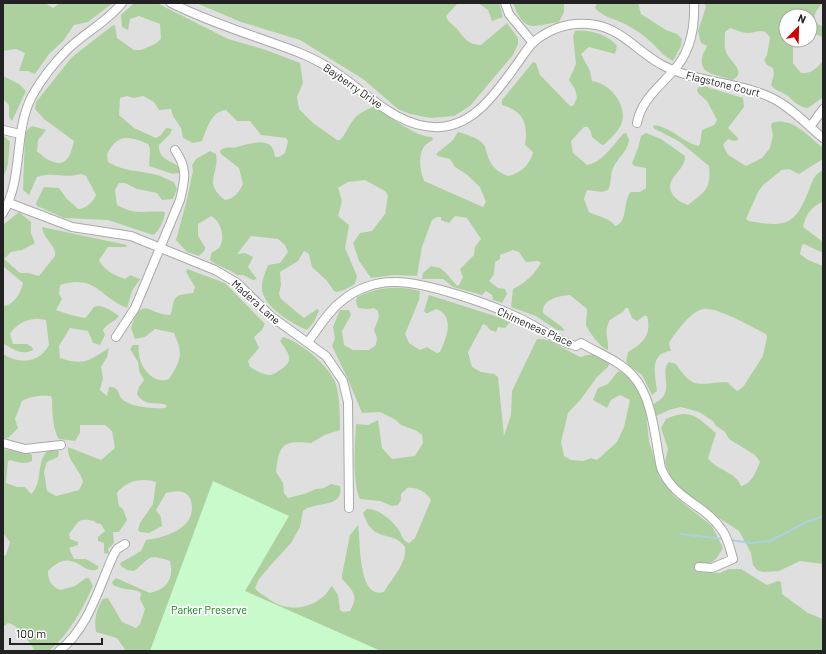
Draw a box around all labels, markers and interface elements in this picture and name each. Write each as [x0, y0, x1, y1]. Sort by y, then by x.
north arrow [778, 8, 818, 48]
text: N [796, 11, 808, 26]
street label: Bayberry Drive [321, 60, 386, 111]
street label: Flagstone Court [685, 68, 762, 99]
street label: Madera Lane [229, 276, 283, 327]
street label: Chimeneas Place [495, 304, 575, 349]
park label: Parker Preserve [171, 603, 247, 616]
scale bar [10, 620, 102, 646]
text: 100 m [16, 626, 46, 640]

